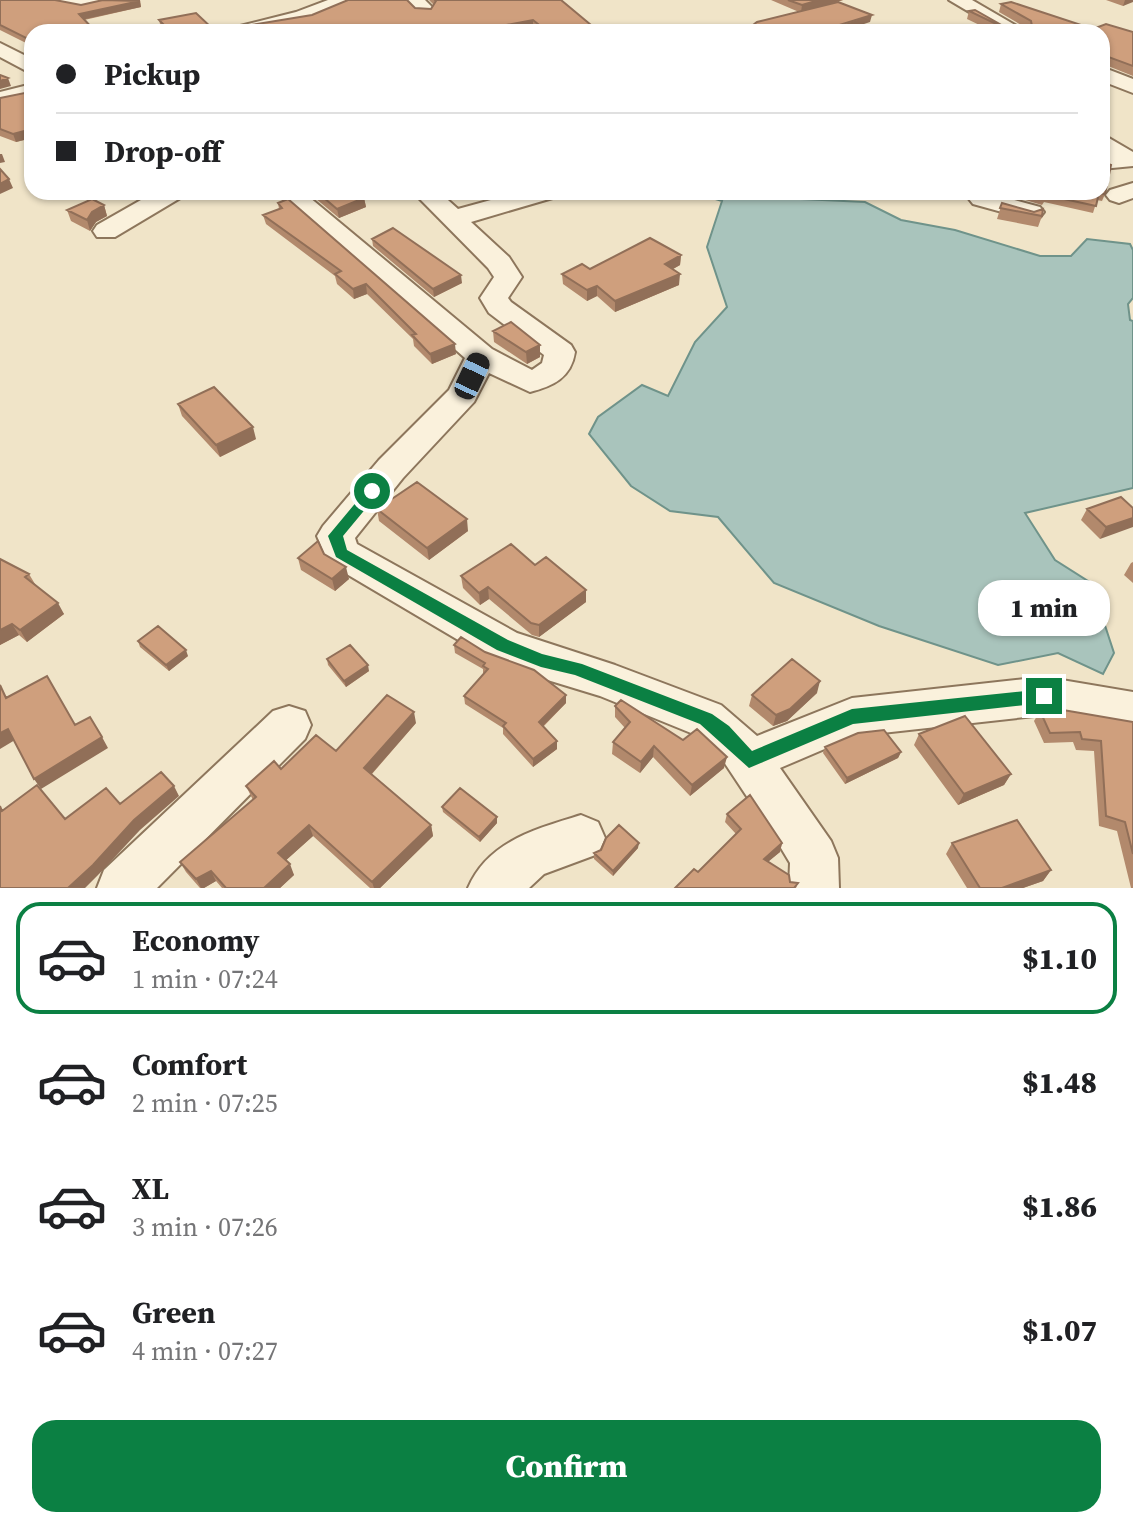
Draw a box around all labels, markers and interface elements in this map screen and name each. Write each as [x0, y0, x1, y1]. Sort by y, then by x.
text: Pickup [104, 54, 200, 95]
text: Drop-off [104, 131, 222, 172]
car [451, 349, 493, 403]
route start [354, 473, 390, 509]
callout: 1 min [978, 580, 1110, 636]
text: 1 min [1010, 590, 1078, 626]
route end [1026, 678, 1062, 714]
text: Economy [132, 920, 260, 961]
icon: car [36, 922, 108, 994]
text: $1.10 [1022, 938, 1097, 979]
text: 1 min · 07:24 [132, 961, 278, 997]
text: Comfort [132, 1044, 247, 1085]
icon: car [36, 1046, 108, 1118]
text: $1.48 [1022, 1062, 1097, 1103]
text: 2 min · 07:25 [132, 1085, 278, 1121]
text: XL [132, 1168, 169, 1209]
icon: car [36, 1170, 108, 1242]
text: $1.86 [1022, 1186, 1097, 1227]
text: 3 min · 07:26 [132, 1209, 278, 1245]
text: Green [132, 1292, 215, 1333]
icon: car [36, 1294, 108, 1366]
text: $1.07 [1022, 1310, 1097, 1351]
text: 4 min · 07:27 [132, 1333, 278, 1369]
button: Confirm [32, 1420, 1101, 1512]

